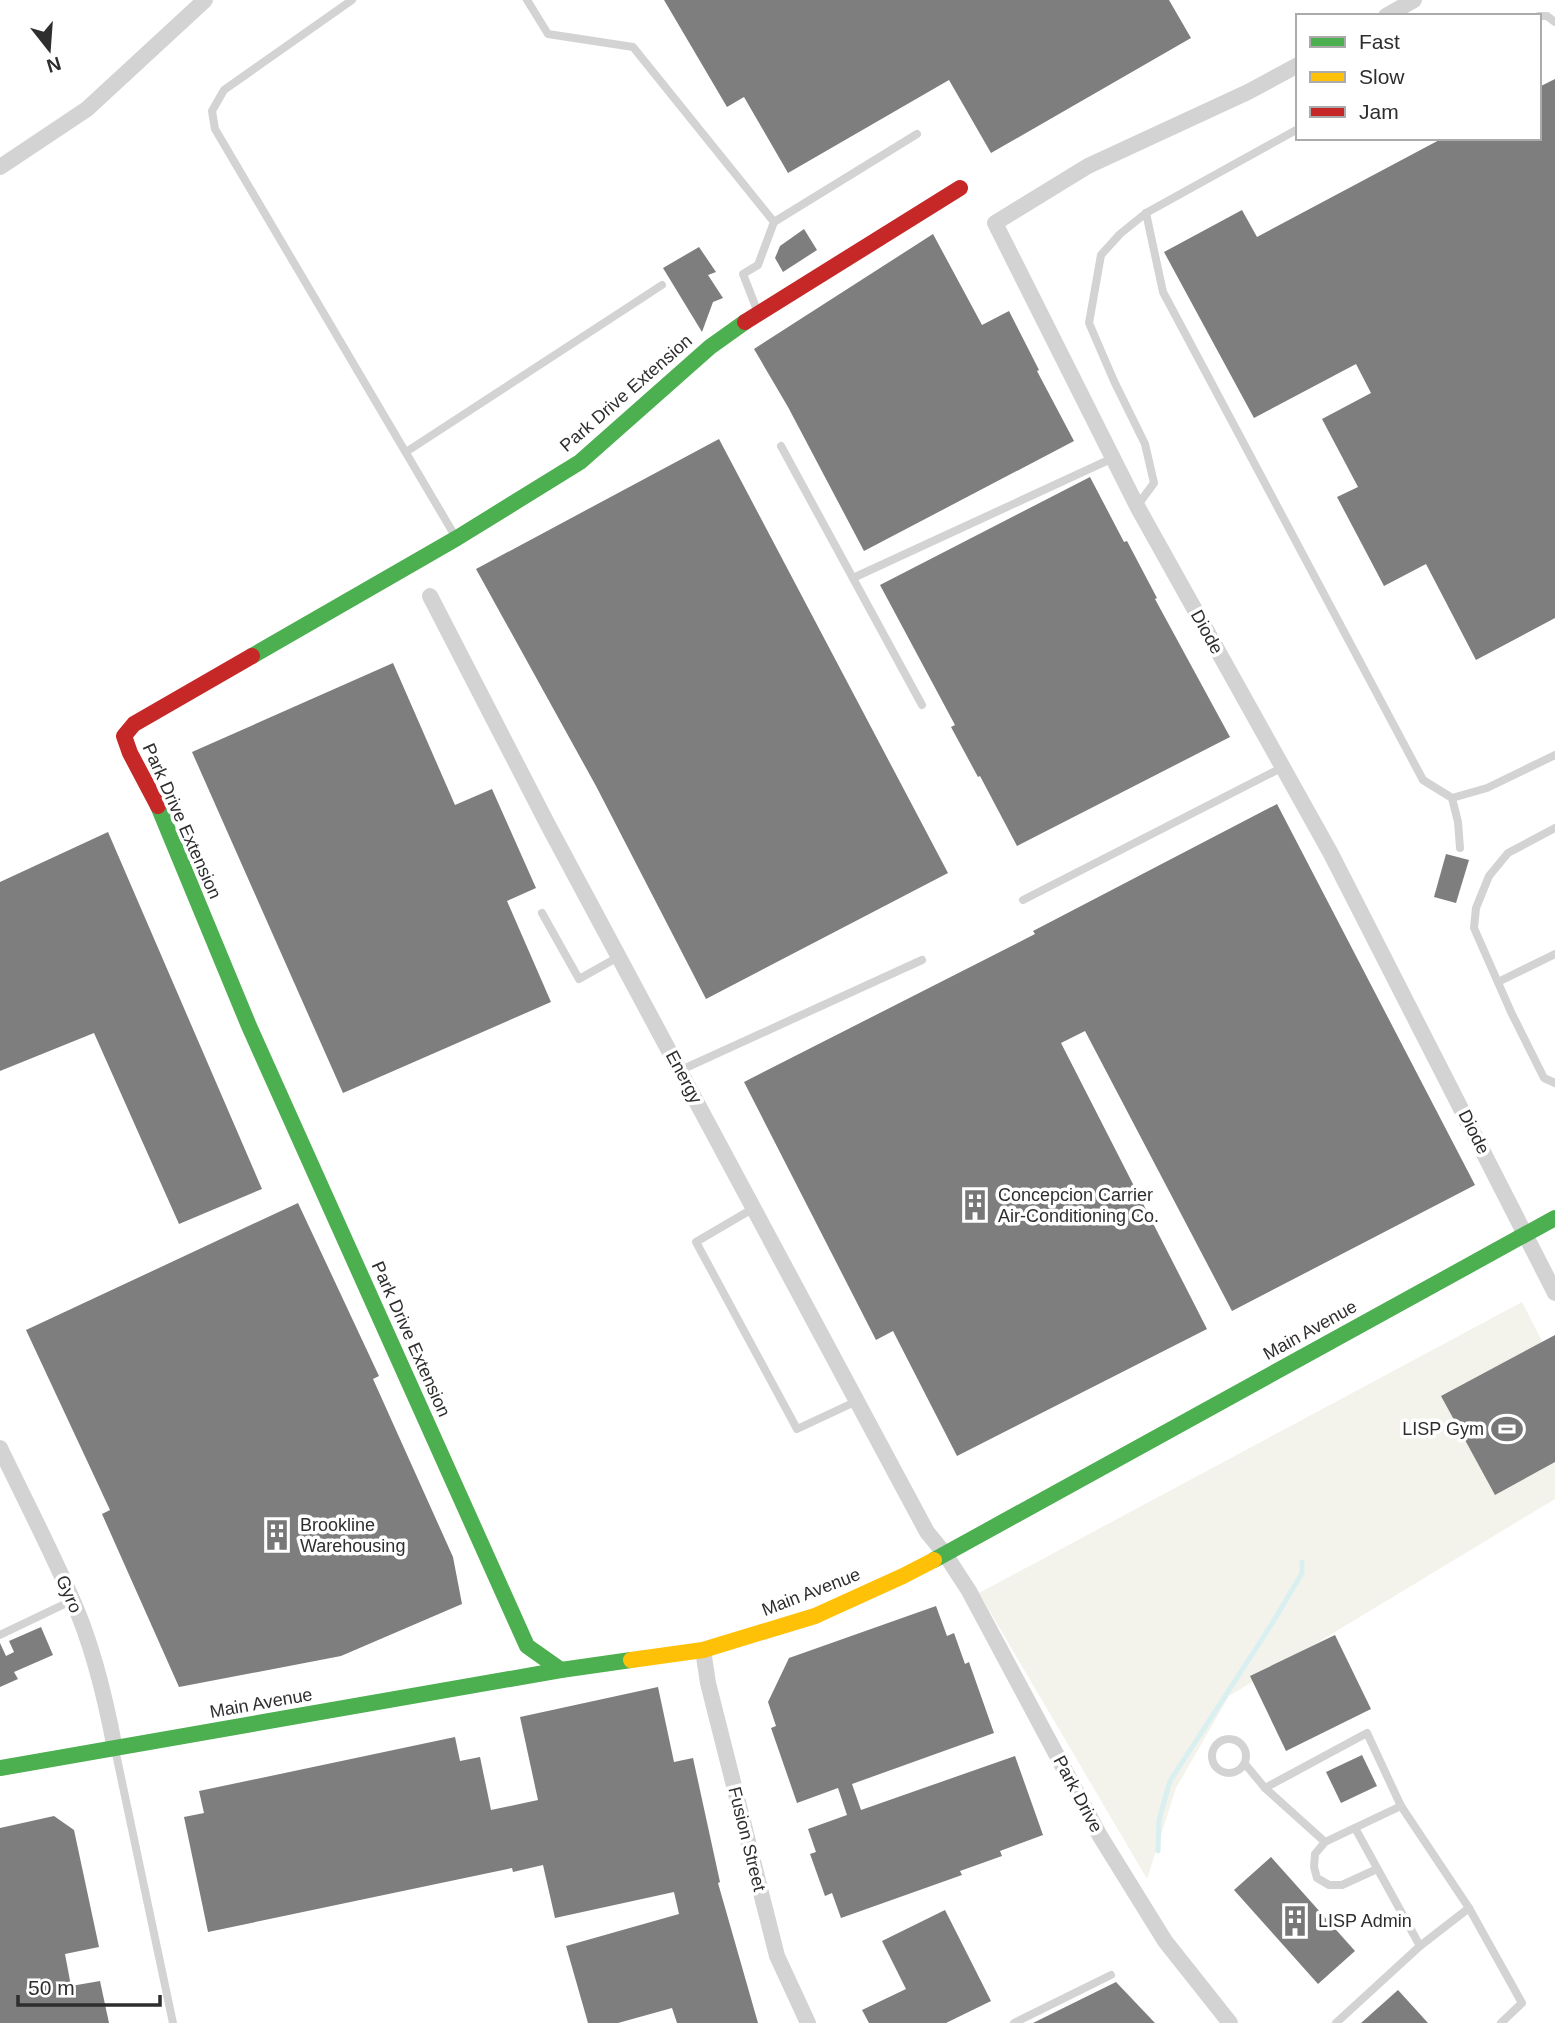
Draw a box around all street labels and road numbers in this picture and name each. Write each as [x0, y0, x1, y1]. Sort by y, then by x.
street label: Park Drive Extension [556, 330, 696, 456]
street label: Diode [1187, 607, 1227, 657]
street label: Park Drive Extension [139, 740, 225, 902]
street label: Energy [662, 1047, 706, 1107]
street label: Diode [1454, 1107, 1494, 1157]
street label: Park Drive Extension [368, 1258, 454, 1420]
street label: Main Avenue [1260, 1296, 1360, 1364]
street label: Main Avenue [759, 1564, 863, 1620]
street label: Gyro [52, 1572, 86, 1616]
street label: Main Avenue [208, 1684, 314, 1722]
street label: Park Drive [1049, 1752, 1107, 1836]
street label: Fusion Street [724, 1785, 770, 1893]

